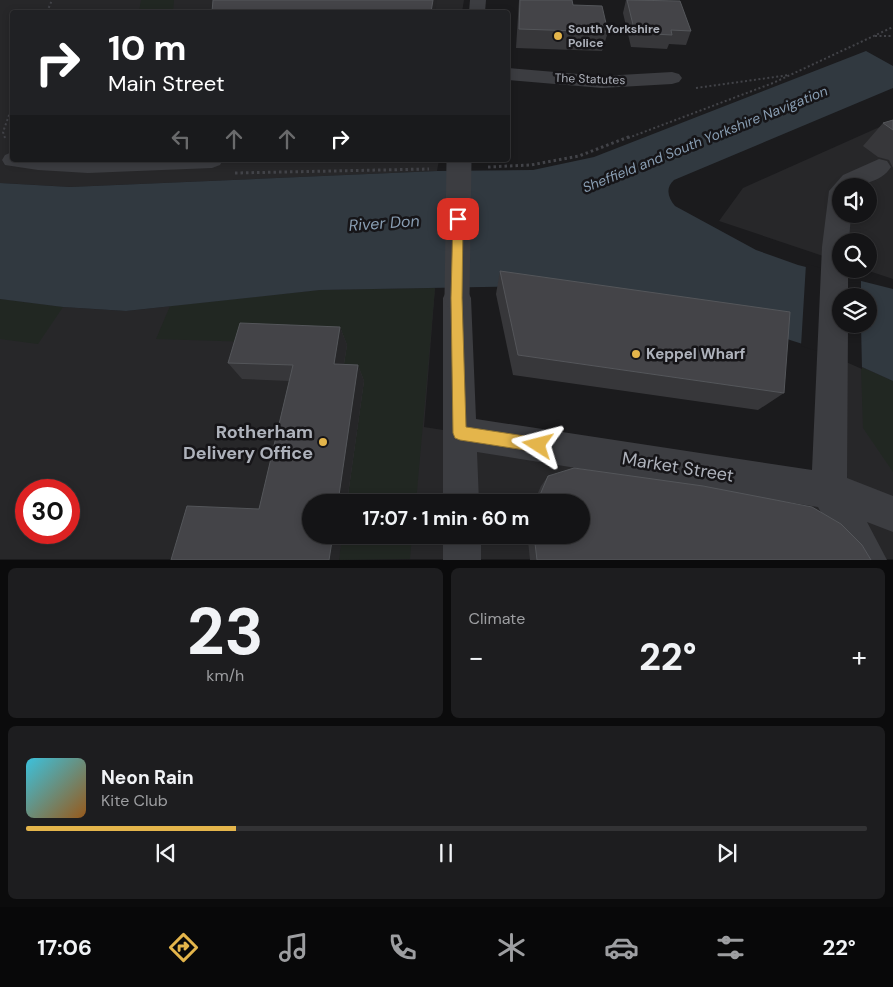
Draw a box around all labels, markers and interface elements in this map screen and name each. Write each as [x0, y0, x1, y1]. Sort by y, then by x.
place label: South Yorkshire Police [568, 21, 660, 51]
text: 10 m [108, 25, 187, 71]
icon: right [25, 30, 90, 95]
marker: South Yorkshire Police [552, 30, 564, 42]
text: Main Street [108, 69, 225, 98]
street label: The Statutes [554, 70, 626, 88]
water label: Sheffield and South Yorkshire Navigation [580, 81, 830, 197]
icon: left [167, 125, 195, 153]
icon: ahead [220, 125, 248, 153]
icon: ahead [273, 125, 301, 153]
icon: right [326, 125, 354, 153]
map controls [832, 178, 877, 333]
button: sound [832, 178, 877, 223]
pin [437, 198, 479, 240]
icon: arrive [444, 205, 472, 233]
water label: River Don [348, 210, 420, 236]
button: search [832, 233, 877, 278]
button: layers [832, 288, 877, 333]
place label: Keppel Wharf [646, 344, 745, 364]
marker: Keppel Wharf [630, 348, 642, 360]
position arrow [511, 418, 563, 470]
place label: Rotherham Delivery Office [183, 420, 313, 465]
marker: Rotherham Delivery Office [317, 436, 329, 448]
street label: Market Street [620, 446, 736, 488]
speed limit sign: 30 [15, 479, 80, 544]
text: 17:07 · 1 min · 60 m [363, 506, 529, 531]
text: 23 [187, 590, 264, 674]
text: Climate [469, 608, 525, 629]
text: 22° [639, 632, 697, 682]
text: − [469, 639, 484, 676]
text: + [852, 639, 867, 676]
text: km/h [206, 665, 244, 686]
text: Neon Rain [101, 765, 194, 790]
text: Kite Club [101, 790, 168, 811]
icon: previous [152, 839, 180, 867]
icon: pause [432, 839, 460, 867]
icon: next [713, 839, 741, 867]
icon: directions [166, 930, 201, 965]
icon: music [276, 930, 311, 965]
icon: phone [385, 930, 420, 965]
icon: climate [494, 930, 529, 965]
icon: car [604, 930, 639, 965]
icon: filters [713, 930, 748, 965]
text: 17:06 [37, 933, 92, 962]
text: 22° [822, 933, 856, 962]

